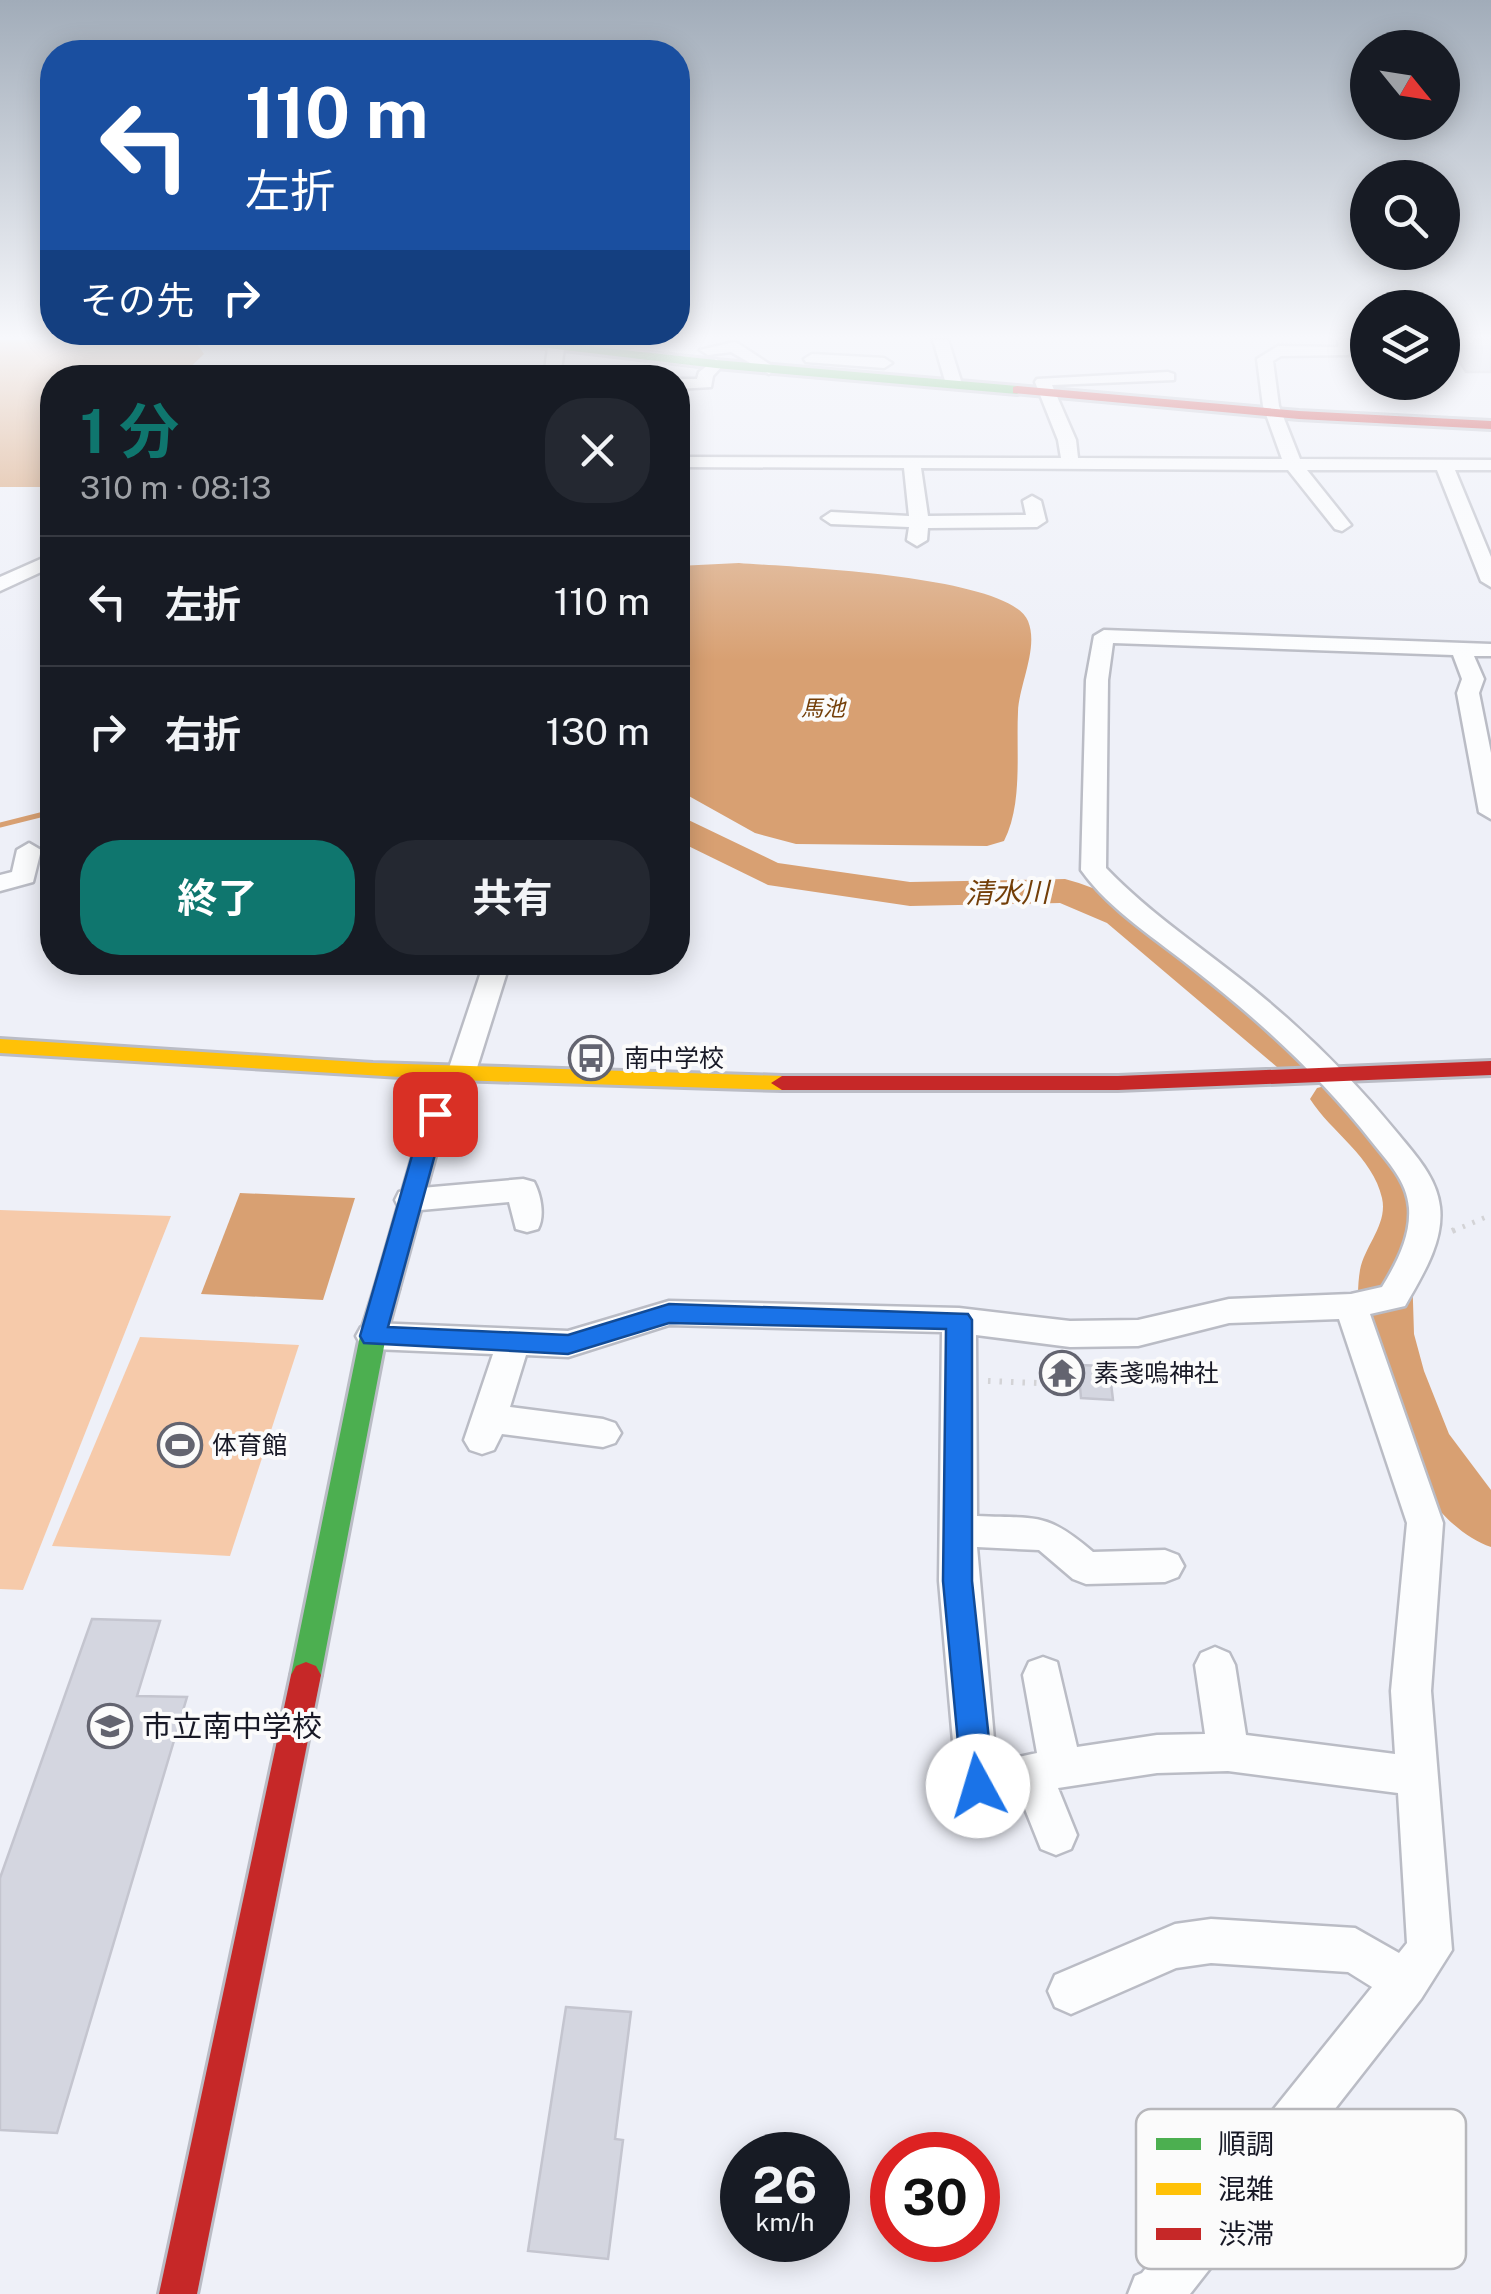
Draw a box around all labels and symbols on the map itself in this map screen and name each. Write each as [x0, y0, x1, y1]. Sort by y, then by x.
north arrow [1350, 30, 1460, 140]
water label: 馬池 [801, 695, 847, 721]
water label: 清水川 [965, 875, 1052, 909]
bus stop icon: 南中学校 [568, 1035, 614, 1081]
place label: 南中学校 [624, 1043, 724, 1073]
pin [393, 1072, 478, 1157]
temple icon: 素戔嗚神社 [1039, 1350, 1085, 1396]
place label: 素戔嗚神社 [1094, 1358, 1219, 1388]
sports icon: 体育館 [157, 1422, 203, 1468]
place label: 体育館 [212, 1430, 287, 1460]
school or university icon: 市立南中学校 [87, 1703, 133, 1749]
place label: 市立南中学校 [142, 1708, 322, 1744]
position arrow [926, 1734, 1030, 1838]
legend [1136, 2109, 1466, 2269]
text: 順調 [1218, 2127, 1274, 2160]
speed limit sign: 30 [870, 2132, 1000, 2262]
text: 混雑 [1218, 2172, 1274, 2205]
text: 渋滞 [1218, 2217, 1274, 2250]

